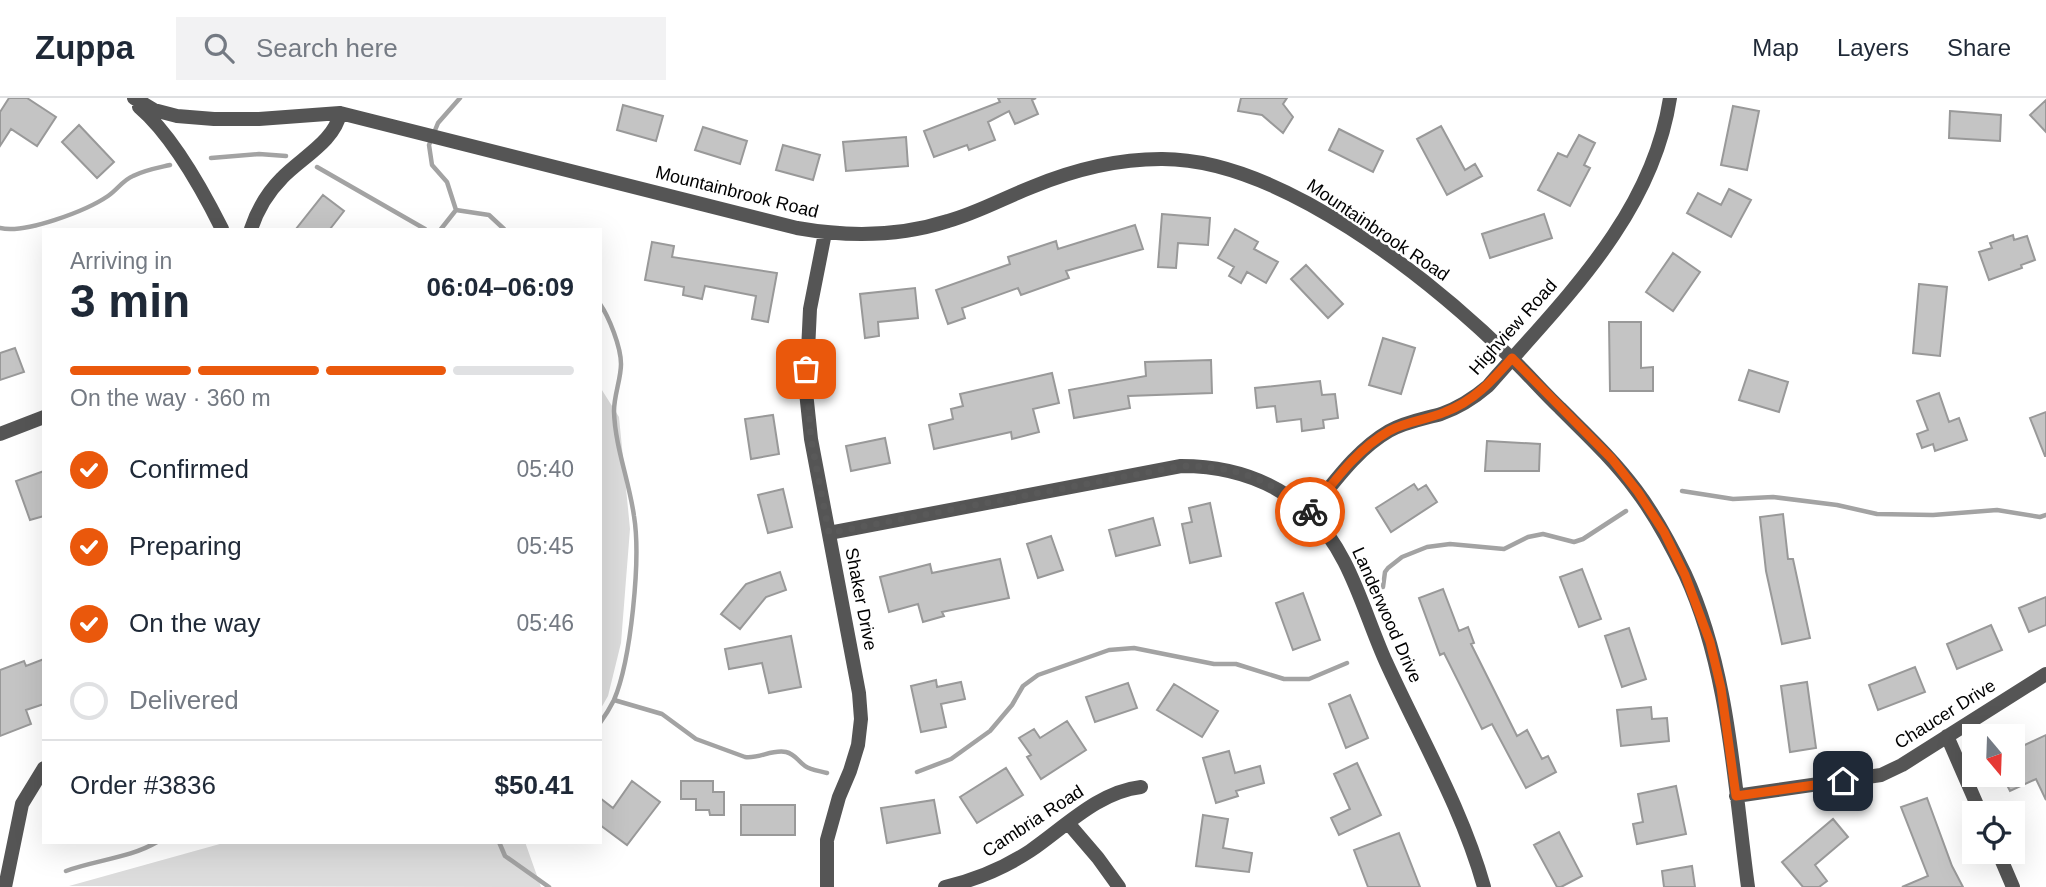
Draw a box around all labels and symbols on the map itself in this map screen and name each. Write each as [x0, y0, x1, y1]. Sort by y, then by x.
street label: Mountainbrook Road [654, 162, 820, 222]
street label: Mountainbrook Road [1303, 175, 1453, 285]
street label: Highview Road [1465, 275, 1561, 379]
pin [776, 339, 836, 399]
courier [1275, 477, 1345, 547]
street label: Landerwood Drive [1348, 544, 1426, 686]
street label: Shaker Drive [841, 546, 881, 652]
street label: Chaucer Drive [1891, 675, 1999, 753]
north arrow [1962, 724, 2025, 788]
pin [1813, 751, 1873, 811]
street label: Cambria Road [979, 781, 1087, 861]

